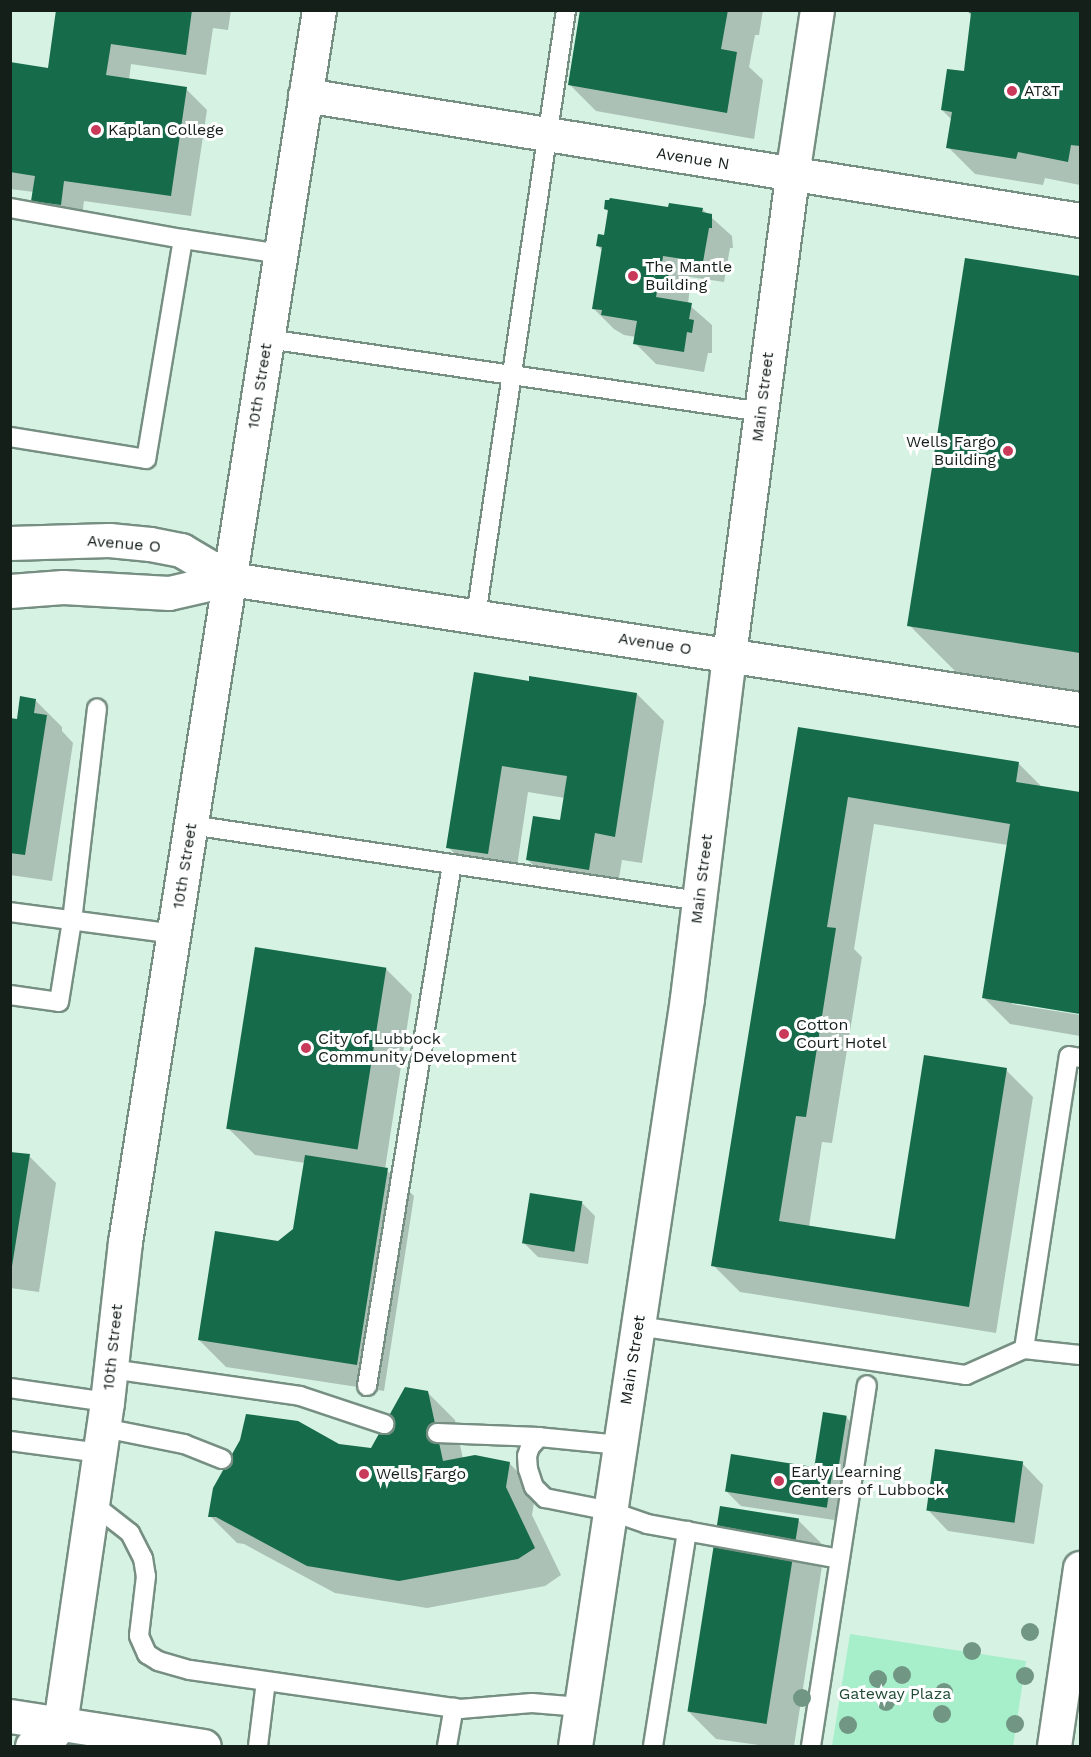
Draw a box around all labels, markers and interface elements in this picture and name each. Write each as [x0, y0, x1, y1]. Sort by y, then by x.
place label: AT&T [1024, 81, 1060, 101]
marker: AT&T [1005, 84, 1019, 98]
place label: Kaplan College [108, 120, 224, 140]
marker: Kaplan College [89, 123, 103, 137]
street label: Avenue N [655, 144, 731, 174]
place label: The Mantle Building [645, 257, 732, 295]
marker: The Mantle Building [626, 269, 640, 283]
street label: 10th Street [244, 342, 276, 430]
street label: Main Street [748, 351, 778, 443]
place label: Wells Fargo Building [906, 432, 996, 470]
marker: Wells Fargo Building [1001, 444, 1015, 458]
street label: Avenue O [86, 531, 162, 557]
street label: Avenue O [617, 629, 693, 659]
street label: 10th Street [169, 822, 201, 910]
street label: Main Street [687, 833, 717, 925]
place label: Cotton Court Hotel [796, 1015, 887, 1053]
marker: Cotton Court Hotel [777, 1027, 791, 1041]
place label: City of Lubbock Community Development [318, 1029, 517, 1067]
marker: City of Lubbock Community Development [299, 1041, 313, 1055]
street label: 10th Street [99, 1303, 127, 1391]
street label: Main Street [616, 1314, 650, 1406]
place label: Early Learning Centers of Lubbock [791, 1462, 945, 1500]
place label: Wells Fargo [376, 1464, 466, 1484]
marker: Wells Fargo [357, 1467, 371, 1481]
marker: Early Learning Centers of Lubbock [772, 1474, 786, 1488]
park label: Gateway Plaza [839, 1684, 951, 1704]

